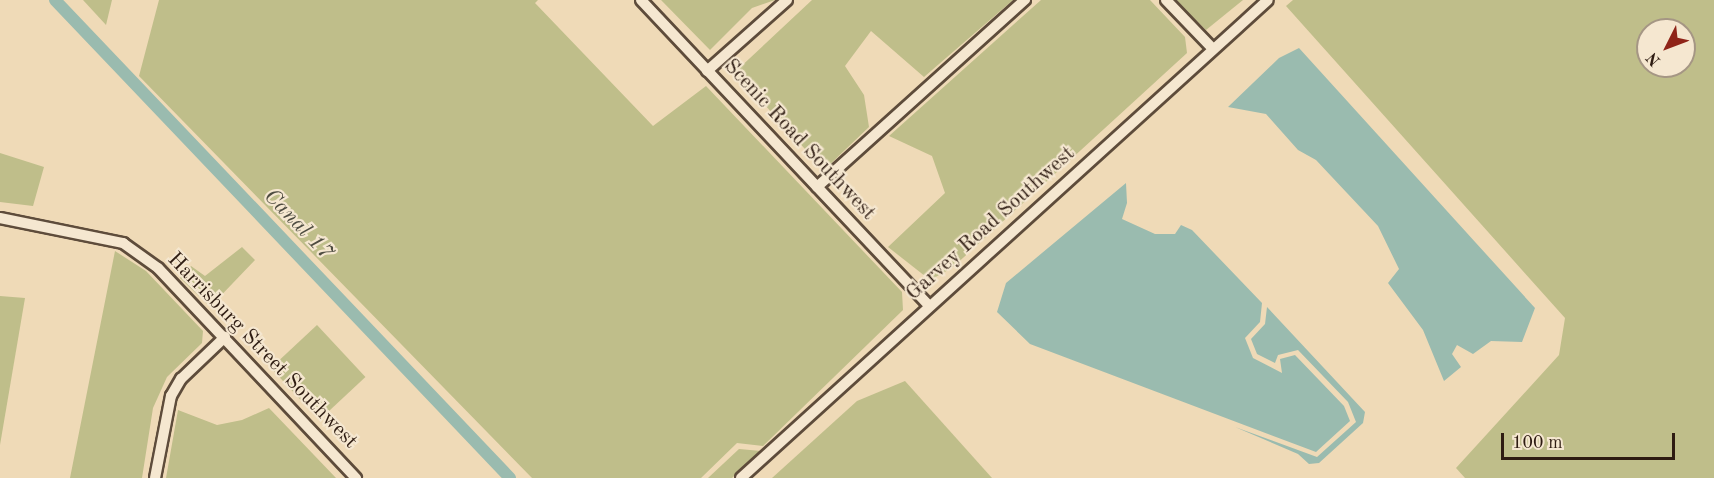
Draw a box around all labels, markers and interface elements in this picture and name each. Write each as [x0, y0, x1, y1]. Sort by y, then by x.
north arrow [1636, 18, 1696, 78]
text: N [1644, 49, 1664, 69]
street label: Scenic Road Southwest [718, 54, 880, 226]
street label: Garvey Road Southwest [901, 142, 1081, 306]
water label: Canal 17 [258, 184, 338, 266]
street label: Harrisburg Street Southwest [162, 248, 362, 454]
scale bar [1504, 421, 1678, 459]
text: 100 m [1512, 434, 1563, 452]

